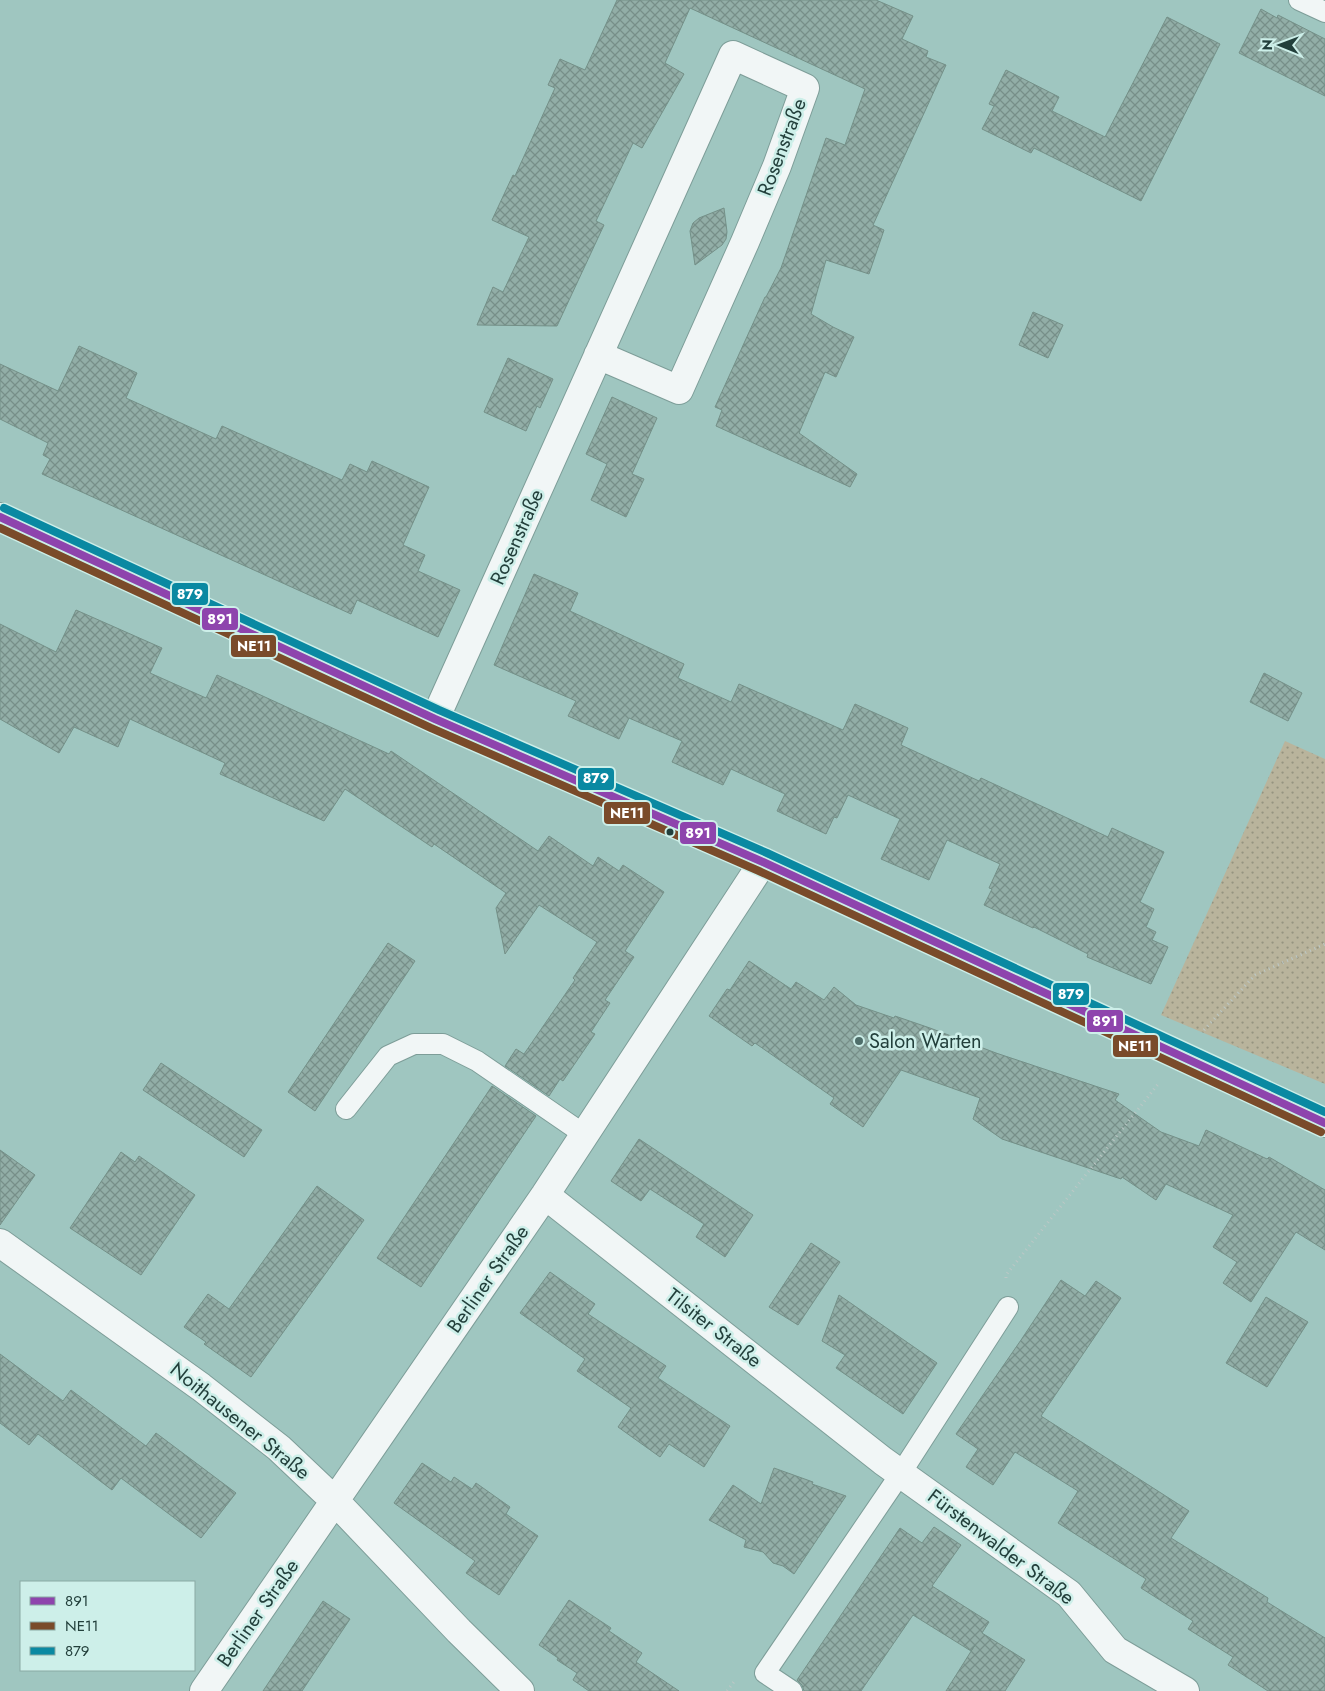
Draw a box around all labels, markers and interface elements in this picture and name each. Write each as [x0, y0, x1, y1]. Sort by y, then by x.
north arrow [1255, 20, 1305, 70]
text: N [1257, 39, 1277, 51]
street label: Rosenstraße [750, 94, 814, 200]
street label: Rosenstraße [483, 485, 551, 589]
line badge: 879 [171, 582, 209, 606]
text: 879 [177, 584, 203, 604]
line badge: 891 [201, 607, 239, 631]
text: 891 [207, 609, 233, 629]
line badge: NE11 [230, 634, 277, 658]
text: NE11 [237, 636, 271, 656]
line badge: 879 [577, 767, 615, 791]
text: 879 [583, 768, 609, 788]
line badge: NE11 [603, 801, 651, 825]
text: NE11 [610, 803, 644, 823]
line badge: 891 [679, 821, 717, 845]
text: 891 [685, 823, 711, 843]
unlabelled marker [665, 827, 675, 837]
line badge: 879 [1052, 982, 1090, 1006]
text: 879 [1058, 984, 1084, 1004]
line badge: 891 [1086, 1009, 1124, 1033]
text: 891 [1092, 1011, 1118, 1031]
place label: Salon Warten [869, 1027, 981, 1056]
line badge: NE11 [1112, 1034, 1159, 1058]
marker: Salon Warten [853, 1035, 865, 1047]
text: NE11 [1118, 1036, 1152, 1056]
street label: Berliner Straße [440, 1219, 536, 1339]
street label: Tilsiter Straße [660, 1281, 768, 1375]
street label: Noithausener Straße [164, 1355, 316, 1487]
street label: Fürstenwalder Straße [922, 1482, 1080, 1612]
street label: Berliner Straße [210, 1553, 306, 1673]
legend [20, 1581, 195, 1671]
text: 891 [65, 1590, 89, 1612]
text: NE11 [65, 1615, 98, 1637]
text: 879 [65, 1640, 89, 1662]

